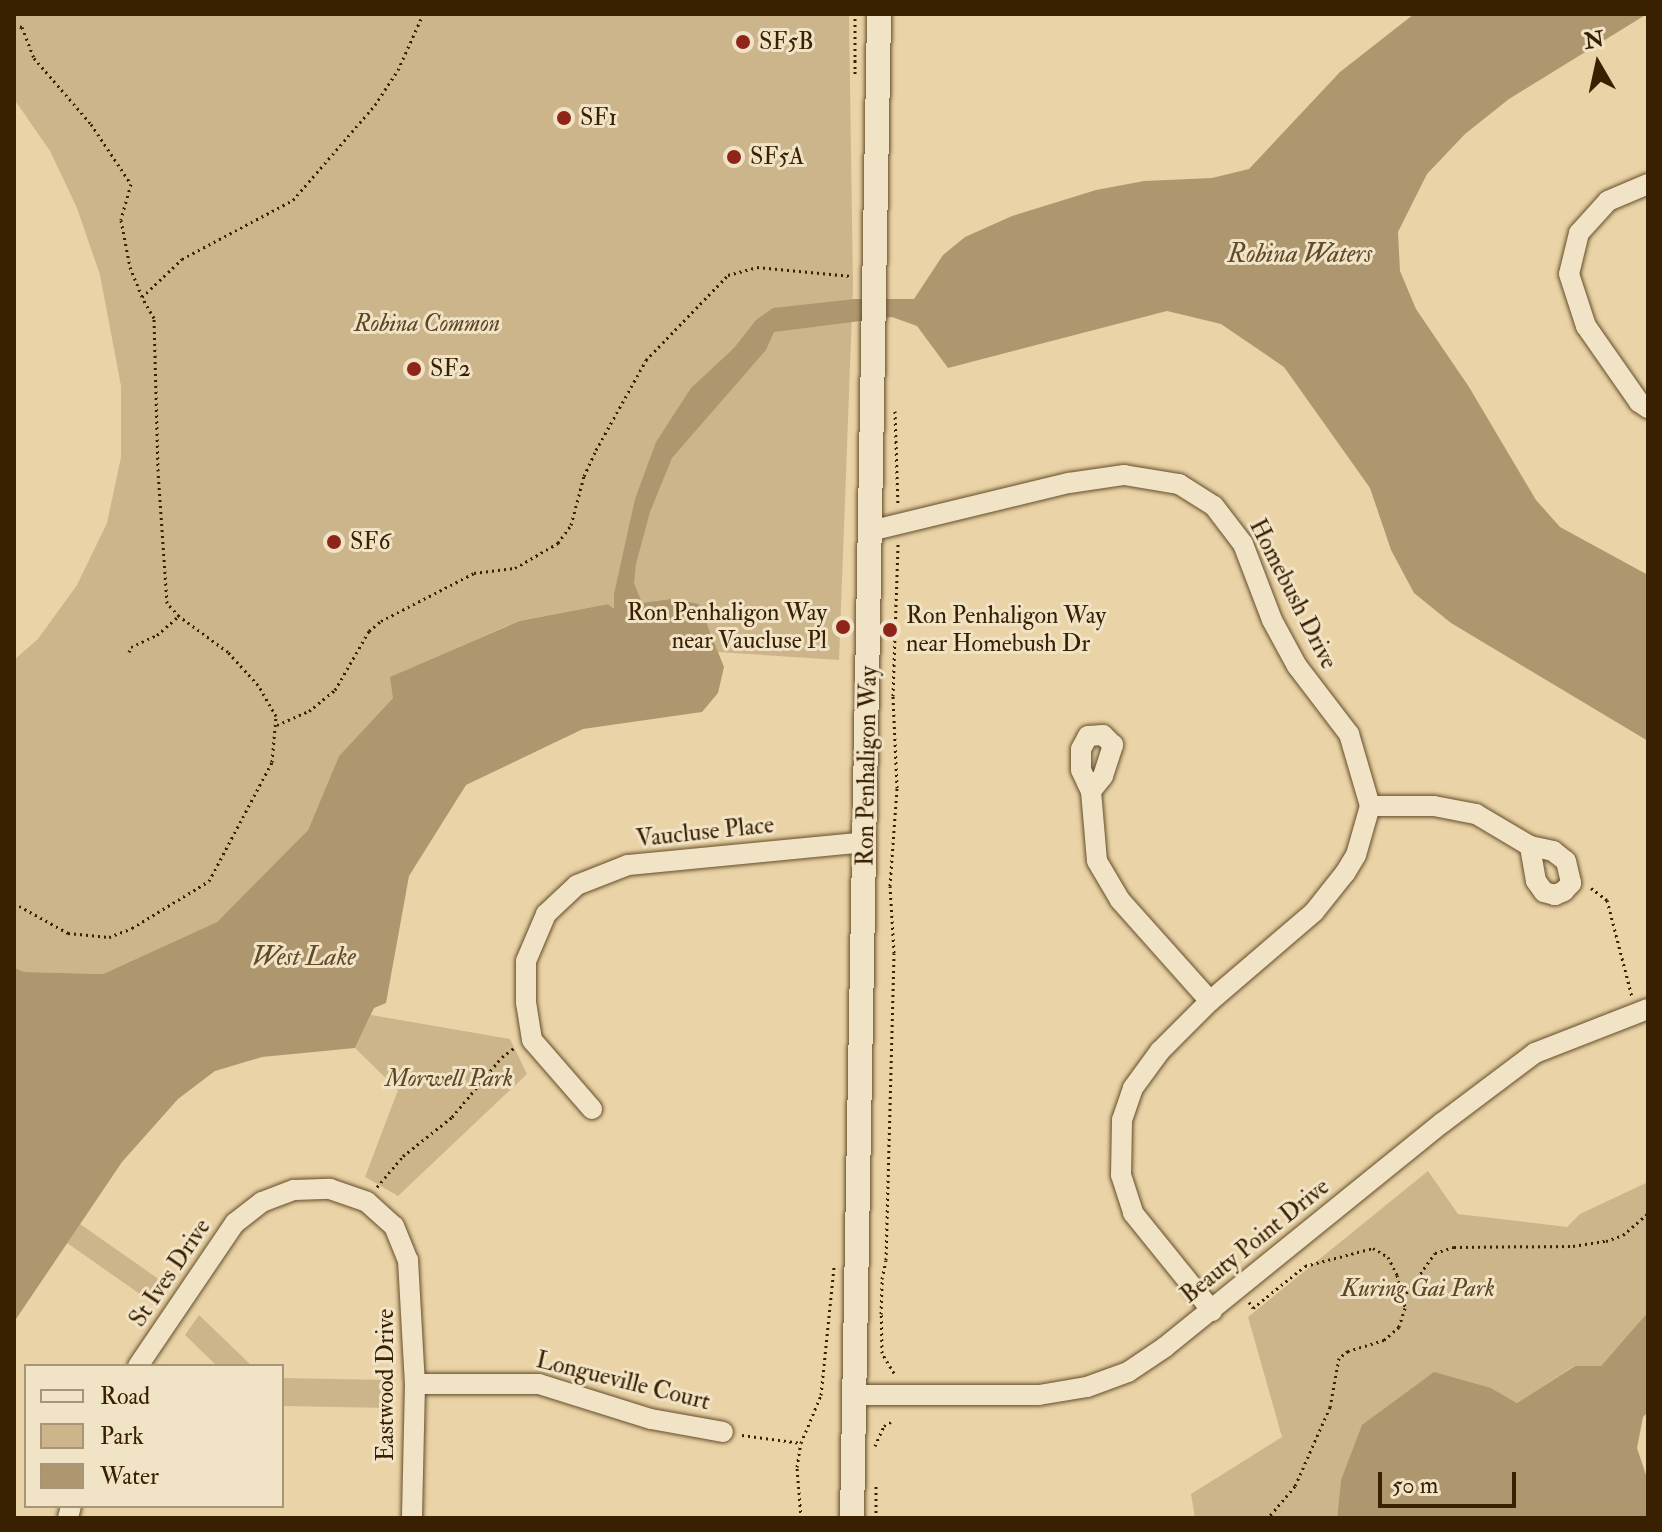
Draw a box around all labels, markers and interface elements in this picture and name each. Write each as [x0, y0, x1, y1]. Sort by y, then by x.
north arrow [1558, 24, 1638, 104]
text: N [1582, 25, 1606, 56]
place label: SF5B [759, 28, 814, 56]
marker: SF5B [734, 33, 752, 51]
place label: SF1 [580, 104, 617, 132]
marker: SF1 [555, 109, 573, 127]
place label: SF5A [750, 143, 804, 171]
marker: SF5A [725, 148, 743, 166]
water label: Robina Waters [1228, 239, 1372, 271]
park label: Robina Common [354, 310, 500, 338]
place label: SF2 [430, 355, 471, 383]
marker: SF2 [405, 360, 423, 378]
street label: Homebush Drive [1243, 514, 1343, 674]
place label: SF6 [350, 528, 390, 556]
marker: SF6 [325, 533, 343, 551]
place label: Ron Penhaligon Way near Vaucluse Pl [627, 599, 827, 655]
place label: Ron Penhaligon Way near Homebush Dr [906, 602, 1106, 658]
marker: Ron Penhaligon Way near Vaucluse Pl [834, 618, 852, 636]
marker: Ron Penhaligon Way near Homebush Dr [881, 621, 899, 639]
street label: Ron Penhaligon Way [851, 666, 883, 866]
street label: Vaucluse Place [635, 810, 775, 854]
water label: West Lake [252, 942, 356, 974]
park label: Morwell Park [385, 1065, 513, 1093]
street label: Beauty Point Drive [1175, 1172, 1335, 1310]
street label: St Ives Drive [123, 1214, 217, 1332]
park label: Kuring Gai Park [1341, 1275, 1495, 1303]
street label: Eastwood Drive [372, 1309, 400, 1461]
street label: Longueville Court [533, 1345, 713, 1417]
legend [24, 1364, 284, 1508]
text: Road [100, 1381, 150, 1412]
text: Park [100, 1421, 144, 1452]
scale bar [1382, 1456, 1520, 1506]
text: Water [100, 1461, 159, 1492]
text: 50 m [1392, 1470, 1438, 1501]

